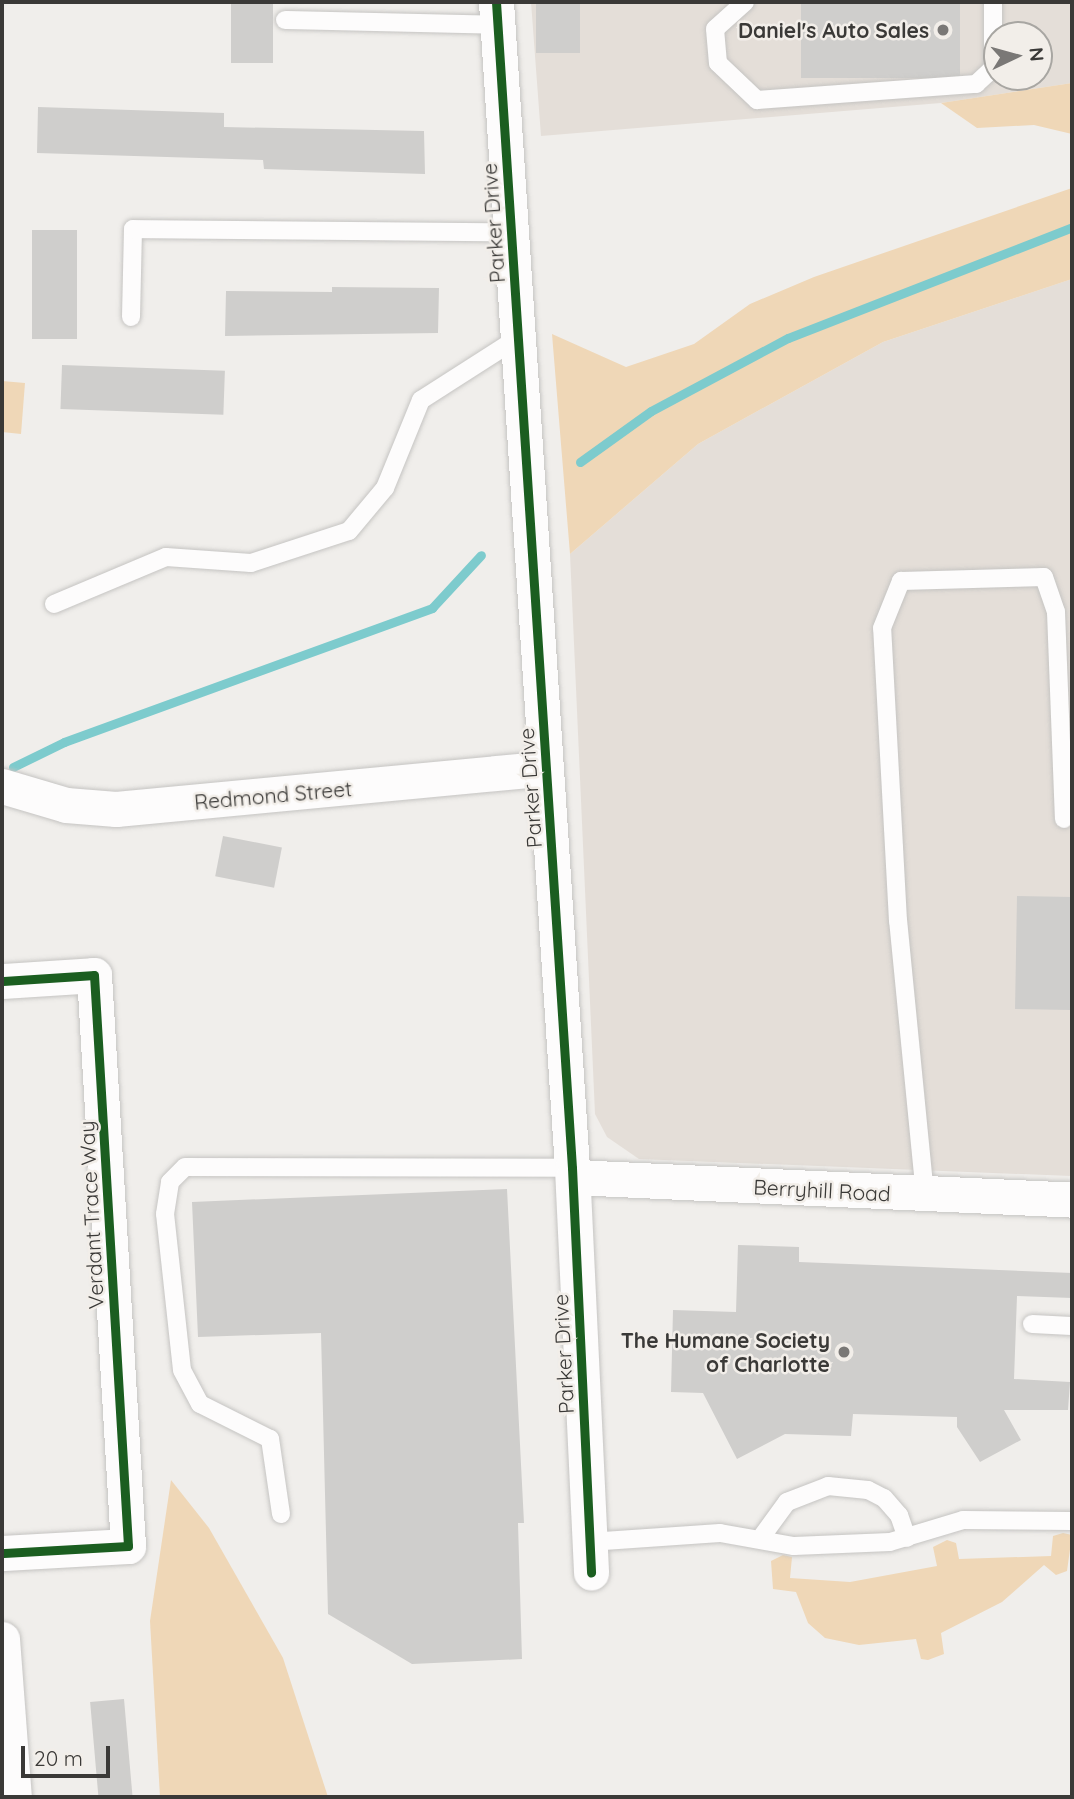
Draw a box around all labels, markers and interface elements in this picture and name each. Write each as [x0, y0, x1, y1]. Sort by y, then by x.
place label: Daniel's Auto Sales [738, 17, 929, 43]
north arrow [983, 21, 1053, 91]
marker: Daniel's Auto Sales [935, 22, 951, 38]
text: N [1024, 46, 1049, 62]
street label: Parker Drive [476, 162, 510, 284]
street label: Parker Drive [513, 727, 547, 849]
street label: Redmond Street [193, 776, 353, 814]
street label: Verdant Trace Way [73, 1120, 109, 1310]
street label: Berryhill Road [753, 1174, 891, 1206]
street label: Parker Drive [547, 1293, 579, 1415]
place label: The Humane Society of Charlotte [621, 1327, 830, 1377]
marker: The Humane Society of Charlotte [836, 1344, 852, 1360]
scale bar [24, 1732, 114, 1776]
text: 20 m [34, 1745, 83, 1771]

